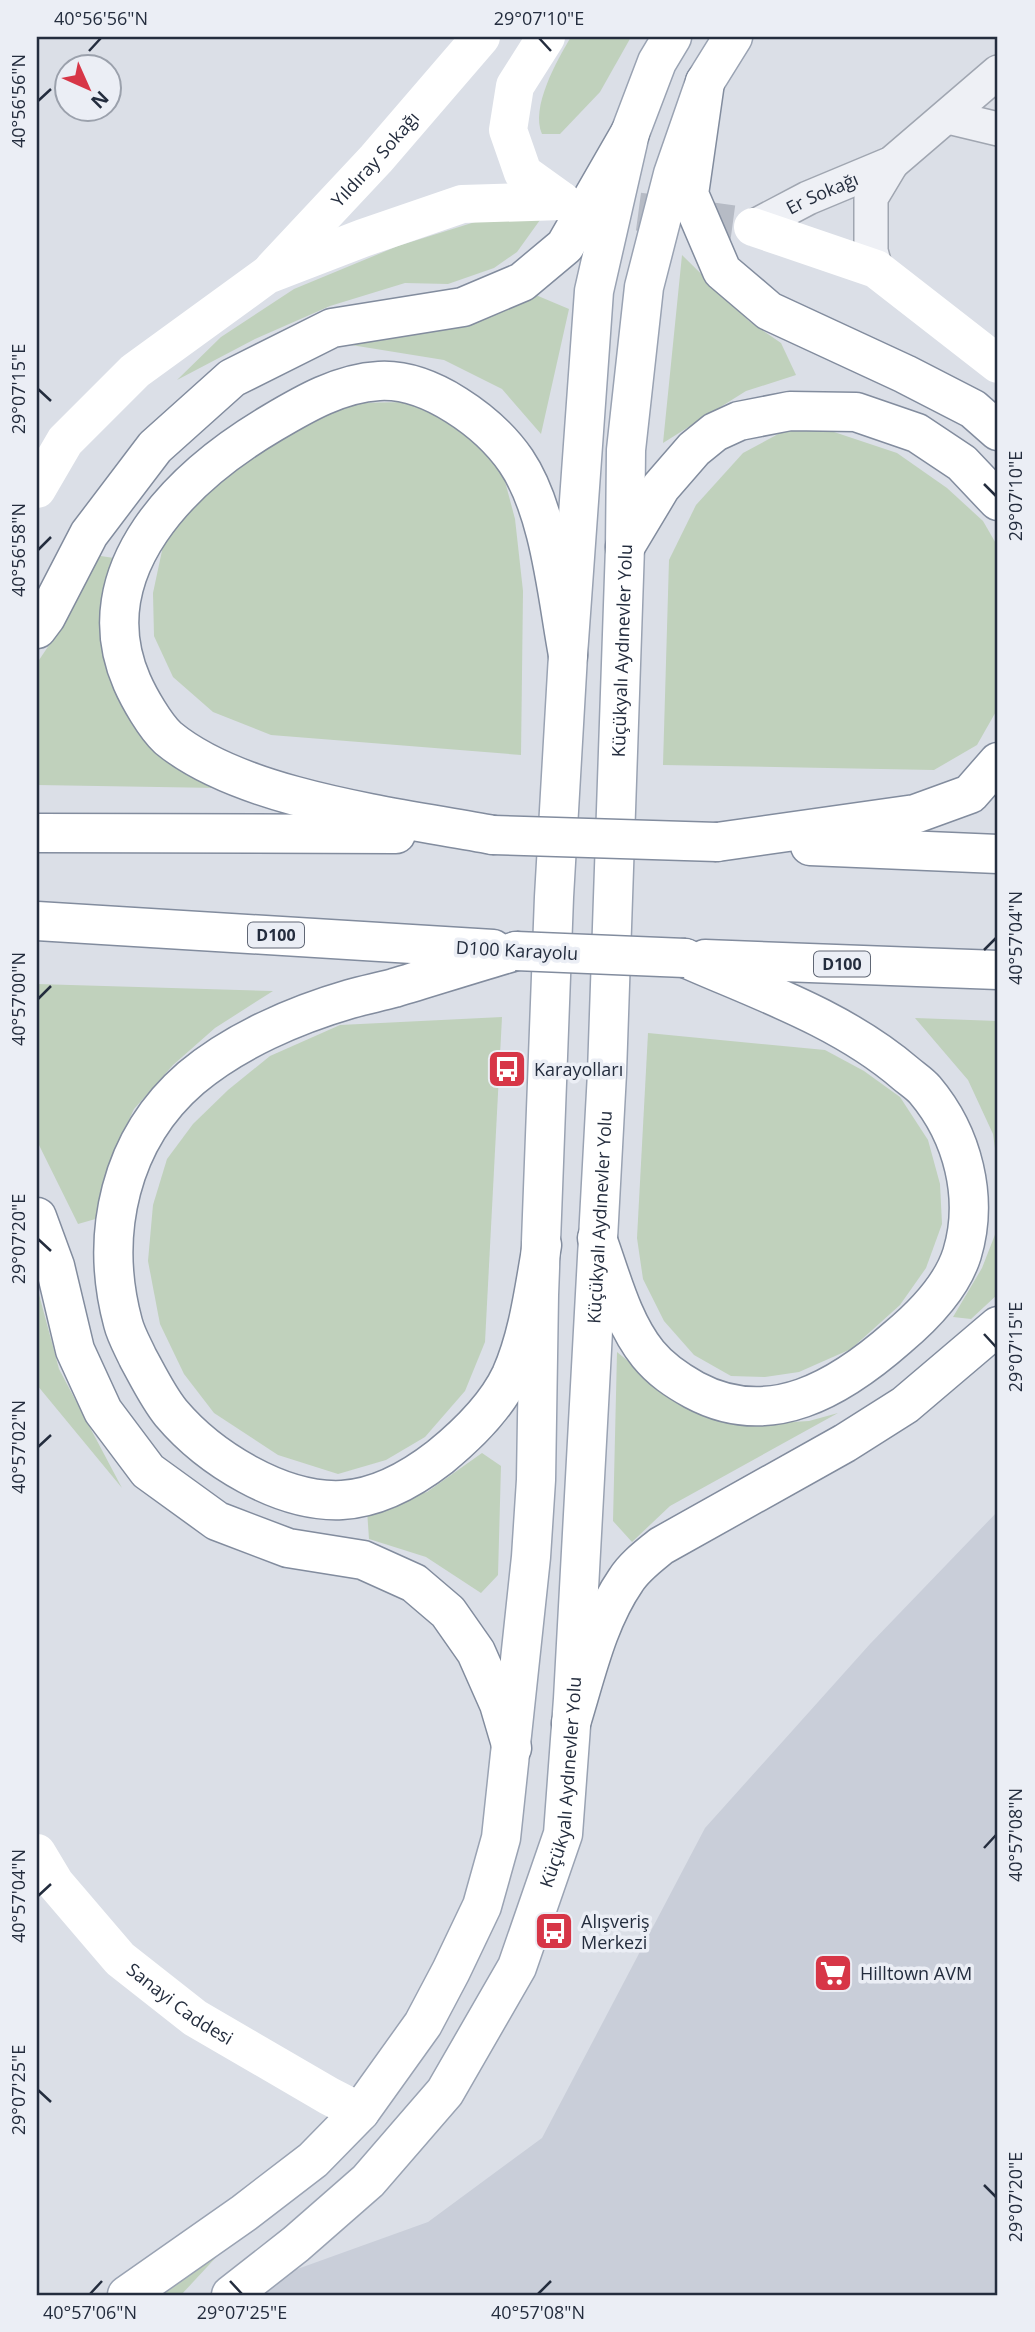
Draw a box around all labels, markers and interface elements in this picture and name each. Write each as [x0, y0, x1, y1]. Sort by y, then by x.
text: 40°56'56"N [54, 6, 148, 30]
text: 29°07'10"E [494, 6, 584, 30]
north arrow [52, 52, 122, 122]
text: 40°56'56"N [6, 54, 30, 148]
text: N [85, 85, 115, 115]
street label: Yıldıray Sokağı [326, 106, 424, 212]
street label: Er Sokağı [782, 166, 862, 220]
text: 29°07'15"E [6, 344, 30, 434]
text: 29°07'10"E [1003, 451, 1027, 541]
text: 40°56'58"N [6, 503, 30, 597]
street label: Küçükyalı Aydınevler Yolu [606, 543, 637, 758]
text: 40°57'04"N [1003, 891, 1027, 985]
road number: D100 [248, 923, 304, 948]
street label: D100 Karayolu [455, 935, 579, 965]
text: 40°57'00"N [6, 952, 30, 1046]
road number: D100 [814, 952, 870, 976]
bus stop icon: Karayolları [486, 1048, 528, 1090]
place label: Karayolları [534, 1057, 623, 1081]
street label: Küçükyalı Aydınevler Yolu [581, 1110, 617, 1324]
text: 29°07'20"E [6, 1194, 30, 1284]
text: 29°07'15"E [1003, 1302, 1027, 1392]
text: 40°57'02"N [6, 1400, 30, 1494]
street label: Küçükyalı Aydınevler Yolu [533, 1676, 586, 1891]
text: 40°57'08"N [1003, 1788, 1027, 1882]
text: 40°57'04"N [6, 1849, 30, 1943]
place label: Alışveriş Merkezi [581, 1909, 650, 1954]
bus stop icon: Alışveriş Merkezi [533, 1910, 575, 1952]
supermarket icon: Hilltown AVM [812, 1952, 854, 1994]
street label: Sanayi Caddesi [122, 1957, 238, 2050]
place label: Hilltown AVM [860, 1961, 972, 1985]
text: 29°07'25"E [6, 2045, 30, 2135]
text: 29°07'20"E [1003, 2152, 1027, 2242]
text: 40°57'06"N [43, 2300, 137, 2324]
text: 29°07'25"E [197, 2300, 287, 2324]
text: 40°57'08"N [491, 2300, 585, 2324]

